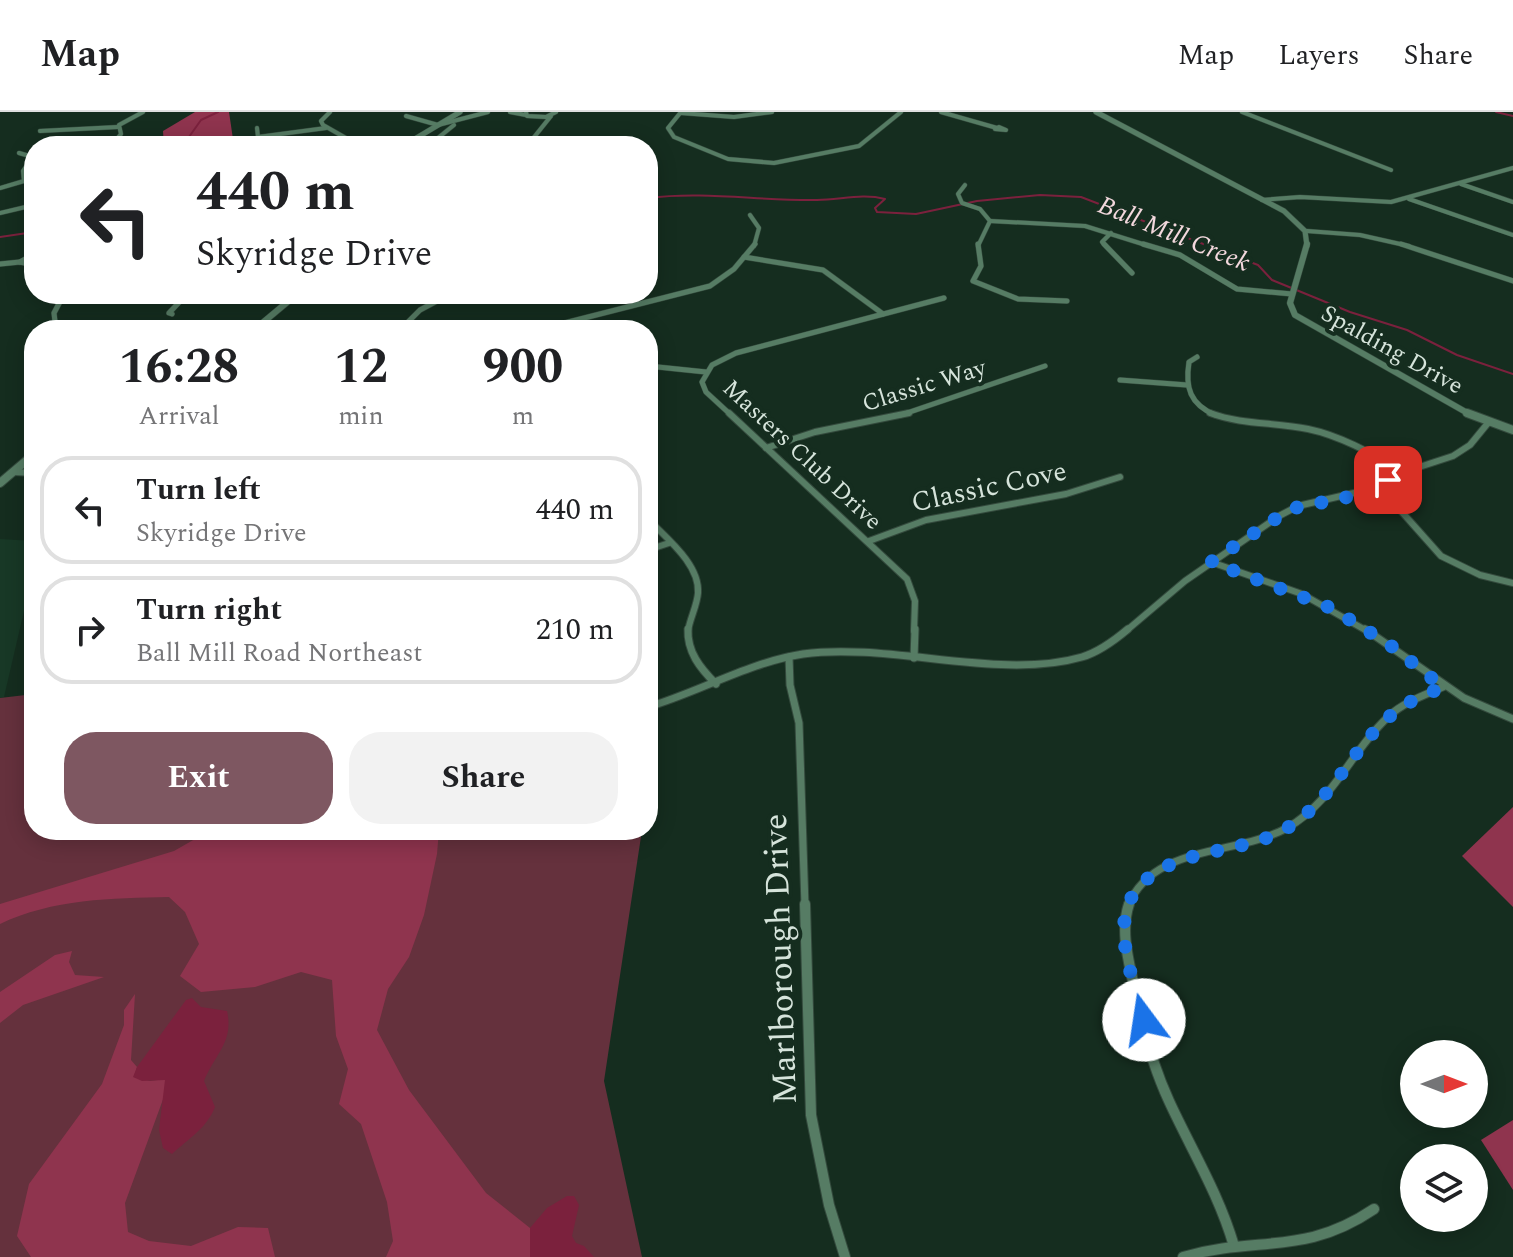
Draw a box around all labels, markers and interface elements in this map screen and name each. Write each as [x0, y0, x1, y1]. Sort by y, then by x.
text: Map [40, 26, 120, 84]
text: Map [1178, 34, 1234, 77]
text: Layers [1278, 34, 1360, 77]
text: Share [1404, 34, 1473, 77]
text: 440 m [196, 150, 355, 235]
icon: left [64, 168, 168, 272]
water label: Ball Mill Creek [1092, 185, 1256, 283]
text: Skyridge Drive [196, 227, 432, 282]
street label: Spalding Drive [1314, 296, 1470, 404]
text: 16:28 [119, 331, 239, 404]
text: 12 [334, 331, 388, 404]
text: 900 [483, 331, 563, 404]
street label: Classic Way [858, 350, 992, 422]
street label: Masters Club Drive [714, 371, 890, 539]
text: Arrival [138, 396, 219, 436]
text: min [338, 396, 384, 436]
text: m [512, 396, 534, 436]
pin [1354, 446, 1422, 514]
street label: Classic Cove [907, 450, 1071, 524]
icon: arrive [1366, 458, 1410, 502]
text: Turn left [136, 467, 261, 513]
text: 440 m [536, 487, 614, 533]
icon: left [68, 488, 112, 532]
text: Skyridge Drive [136, 513, 306, 553]
text: Turn right [136, 587, 282, 633]
text: 210 m [536, 607, 614, 653]
icon: right [68, 608, 112, 652]
text: Ball Mill Road Northeast [136, 633, 423, 673]
button: Exit [64, 732, 333, 824]
button: Share [349, 732, 618, 824]
street label: Marlborough Drive [750, 813, 812, 1105]
position arrow [1102, 978, 1186, 1062]
north arrow [1400, 1040, 1488, 1128]
map controls [1400, 1040, 1488, 1232]
button: layers [1400, 1144, 1488, 1232]

